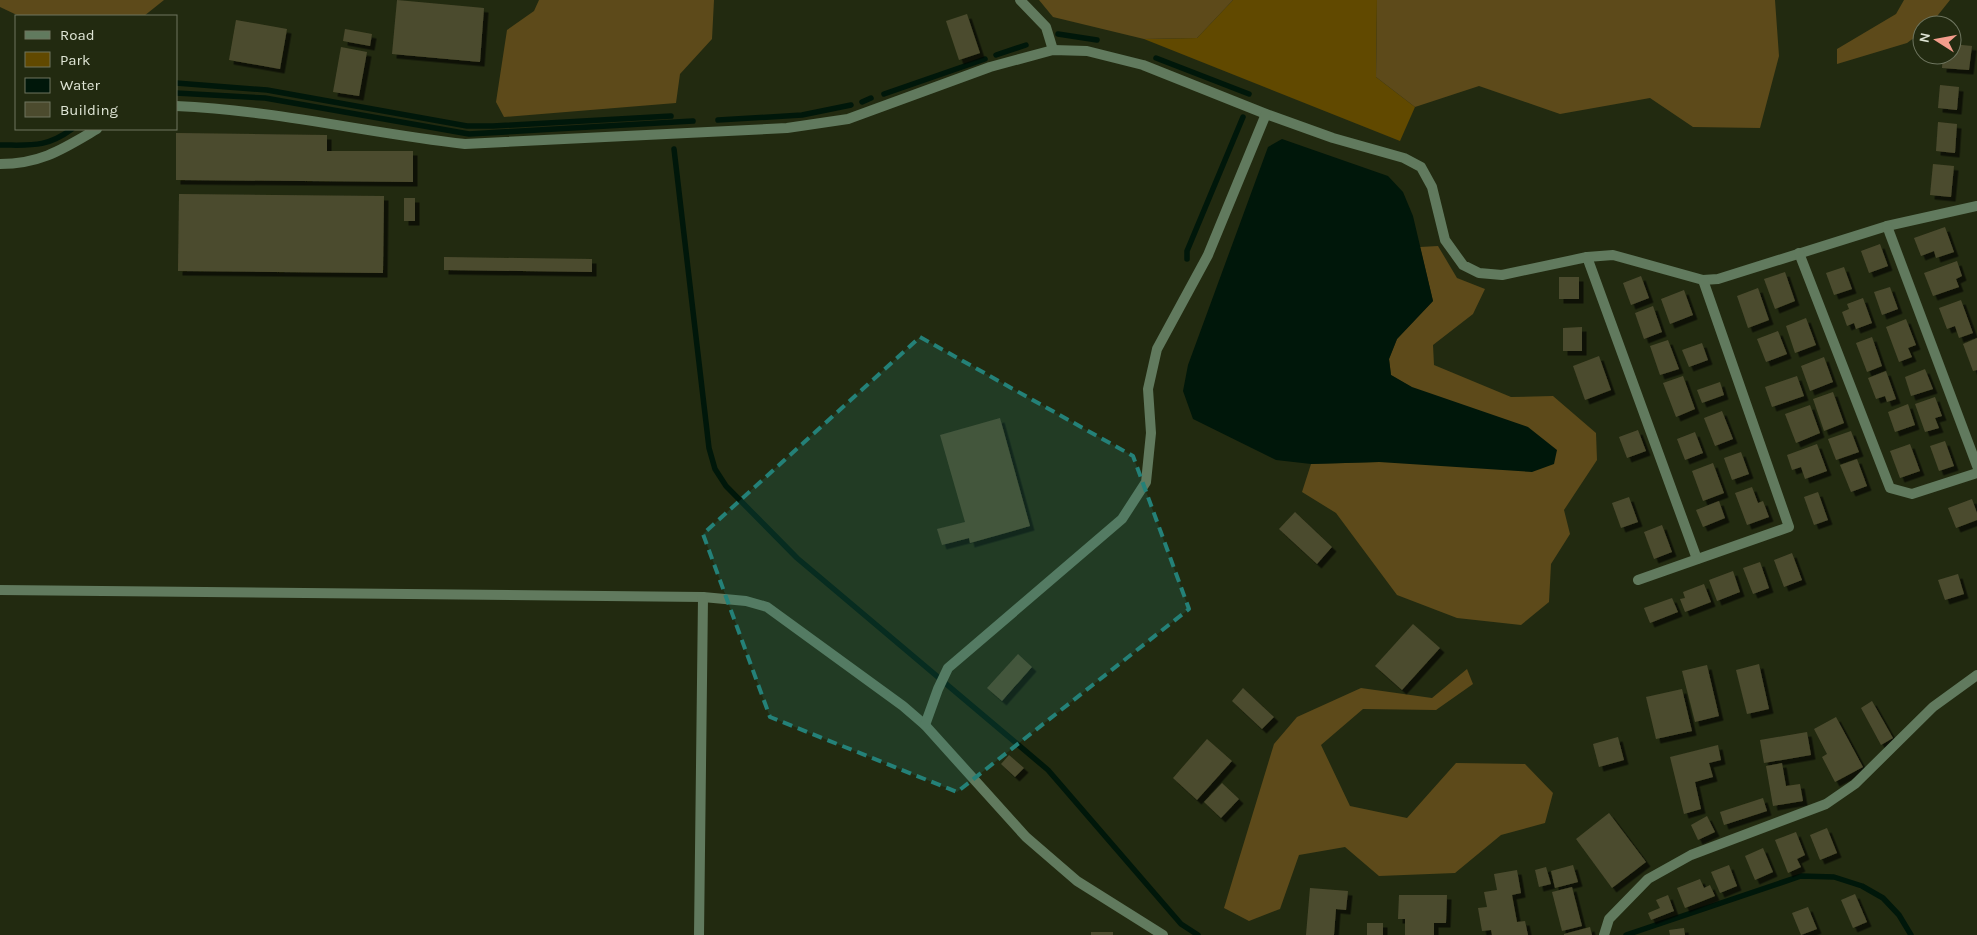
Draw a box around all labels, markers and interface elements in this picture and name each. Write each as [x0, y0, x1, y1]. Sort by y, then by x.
legend [15, 15, 178, 130]
north arrow [1912, 15, 1962, 65]
text: Road [60, 26, 95, 44]
text: N [1915, 31, 1934, 44]
text: Park [60, 51, 90, 69]
text: Water [60, 76, 101, 94]
text: Building [60, 101, 118, 119]

